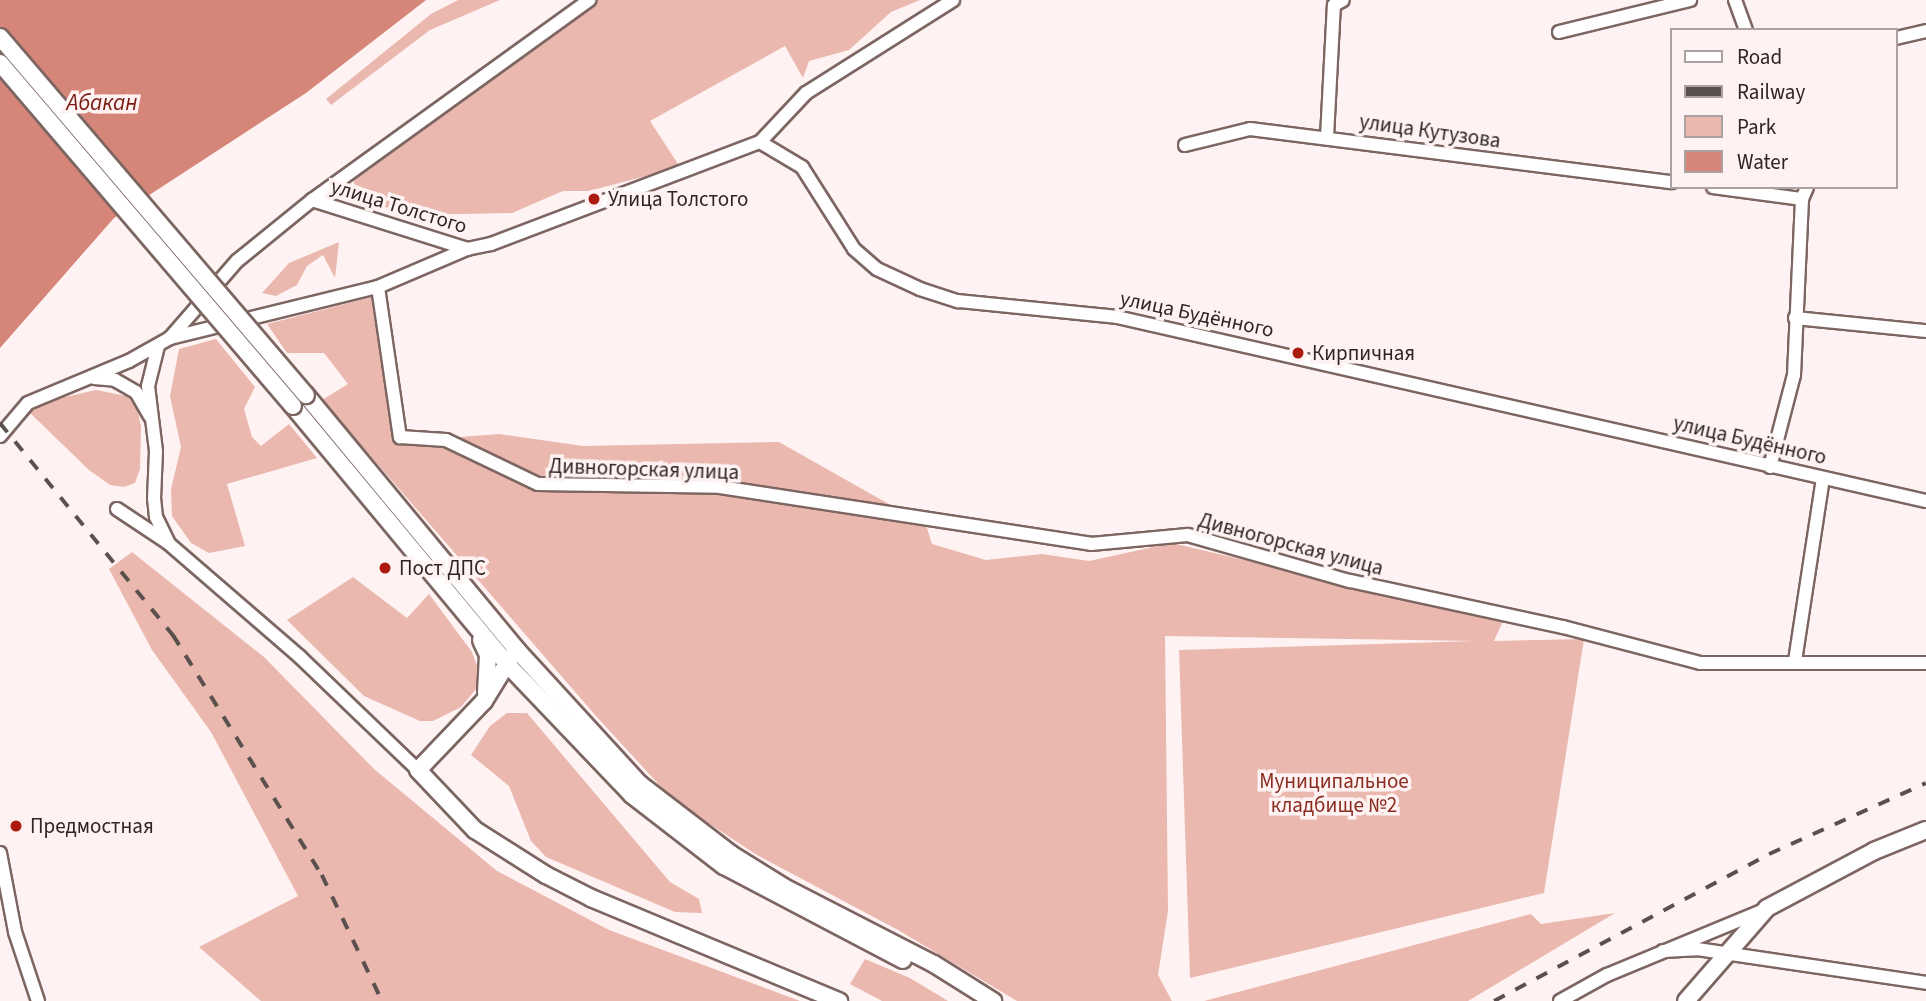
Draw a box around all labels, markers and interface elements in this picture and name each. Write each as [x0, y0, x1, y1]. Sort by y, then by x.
legend [1671, 28, 1898, 189]
text: Road [1737, 42, 1782, 72]
text: Railway [1737, 77, 1805, 107]
water label: Абакан [66, 89, 138, 117]
street label: улица Кутузова [1358, 109, 1502, 153]
text: Park [1737, 112, 1776, 142]
text: Water [1737, 147, 1788, 177]
street label: улица Толстого [328, 173, 470, 239]
place label: Улица Толстого [608, 186, 748, 212]
marker: Улица Толстого [586, 191, 602, 207]
street label: улица Будённого [1118, 285, 1276, 343]
place label: Кирпичная [1312, 340, 1415, 366]
marker: Кирпичная [1290, 345, 1306, 361]
street label: улица Будённого [1671, 410, 1829, 470]
street label: Дивногорская улица [548, 453, 740, 485]
street label: Дивногорская улица [1196, 507, 1386, 581]
place label: Пост ДПС [399, 555, 486, 581]
marker: Пост ДПС [377, 560, 393, 576]
park label: Муниципальное кладбище №2 [1259, 768, 1409, 818]
place label: Предмостная [30, 813, 154, 839]
marker: Предмостная [8, 818, 24, 834]

